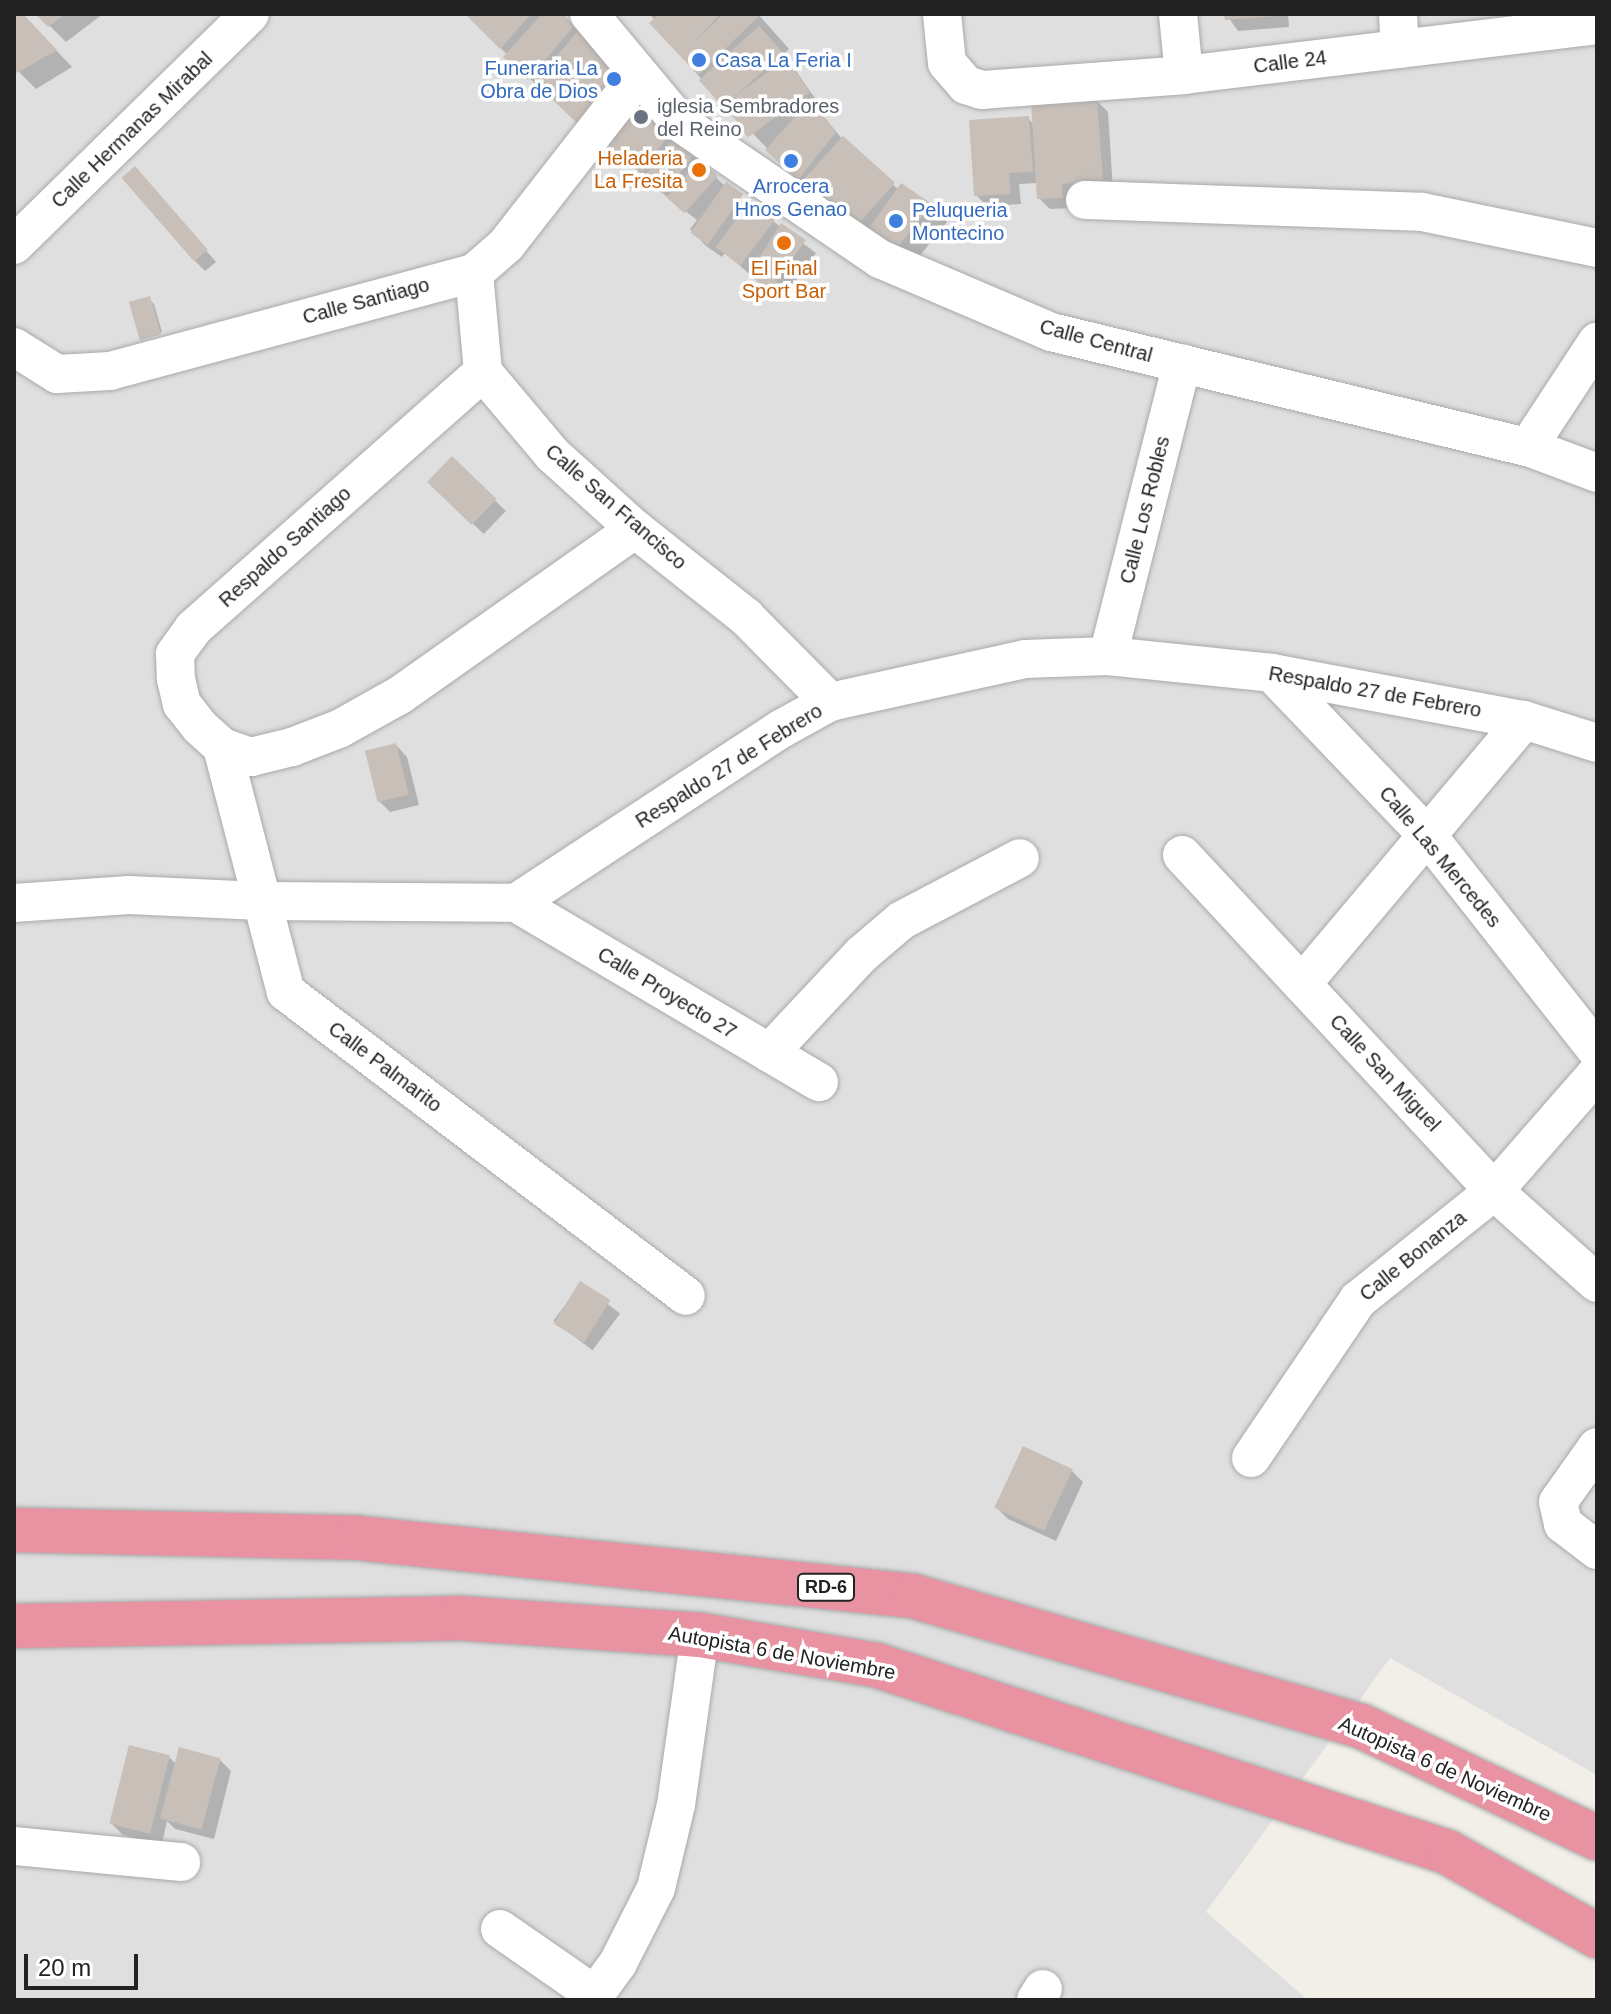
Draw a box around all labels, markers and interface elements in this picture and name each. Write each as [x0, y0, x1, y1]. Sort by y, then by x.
street label: Calle 24 [1252, 46, 1328, 78]
street label: Calle Hermanas Mirabal [47, 47, 217, 213]
place label: Casa La Feria I [715, 48, 852, 72]
marker: Casa La Feria I [690, 51, 708, 69]
place label: Funeraria La Obra de Dios [480, 56, 598, 103]
marker: Funeraria La Obra de Dios [605, 70, 623, 88]
place label: iglesia Sembradores del Reino [657, 94, 839, 141]
marker: iglesia Sembradores del Reino [632, 108, 650, 126]
place label: Heladeria La Fresita [594, 146, 683, 193]
marker: Arrocera Hnos Genao [782, 152, 800, 170]
marker: Heladeria La Fresita [690, 161, 708, 179]
place label: Arrocera Hnos Genao [735, 174, 847, 221]
place label: Peluqueria Montecino [912, 198, 1008, 245]
marker: Peluqueria Montecino [887, 212, 905, 230]
marker: El Final Sport Bar [775, 234, 793, 252]
place label: El Final Sport Bar [742, 256, 826, 303]
street label: Calle Santiago [300, 273, 432, 329]
street label: Calle Central [1037, 314, 1155, 368]
street label: Calle Los Robles [1115, 434, 1175, 586]
street label: Calle San Francisco [541, 439, 691, 575]
street label: Respaldo Santiago [214, 482, 356, 612]
street label: Respaldo 27 de Febrero [1267, 661, 1483, 723]
street label: Respaldo 27 de Febrero [631, 699, 827, 833]
street label: Calle Las Mercedes [1374, 782, 1506, 932]
street label: Calle Proyecto 27 [593, 942, 741, 1044]
street label: Calle San Miguel [1325, 1010, 1445, 1136]
street label: Calle Palmarito [324, 1017, 446, 1117]
street label: Calle Bonanza [1355, 1206, 1471, 1306]
road number: RD-6 [796, 1573, 856, 1601]
street label: Autopista 6 de Noviembre [667, 1621, 897, 1685]
street label: Autopista 6 de Noviembre [1335, 1711, 1555, 1827]
scale bar [28, 1938, 142, 1988]
text: 20 m [38, 1954, 91, 1981]

